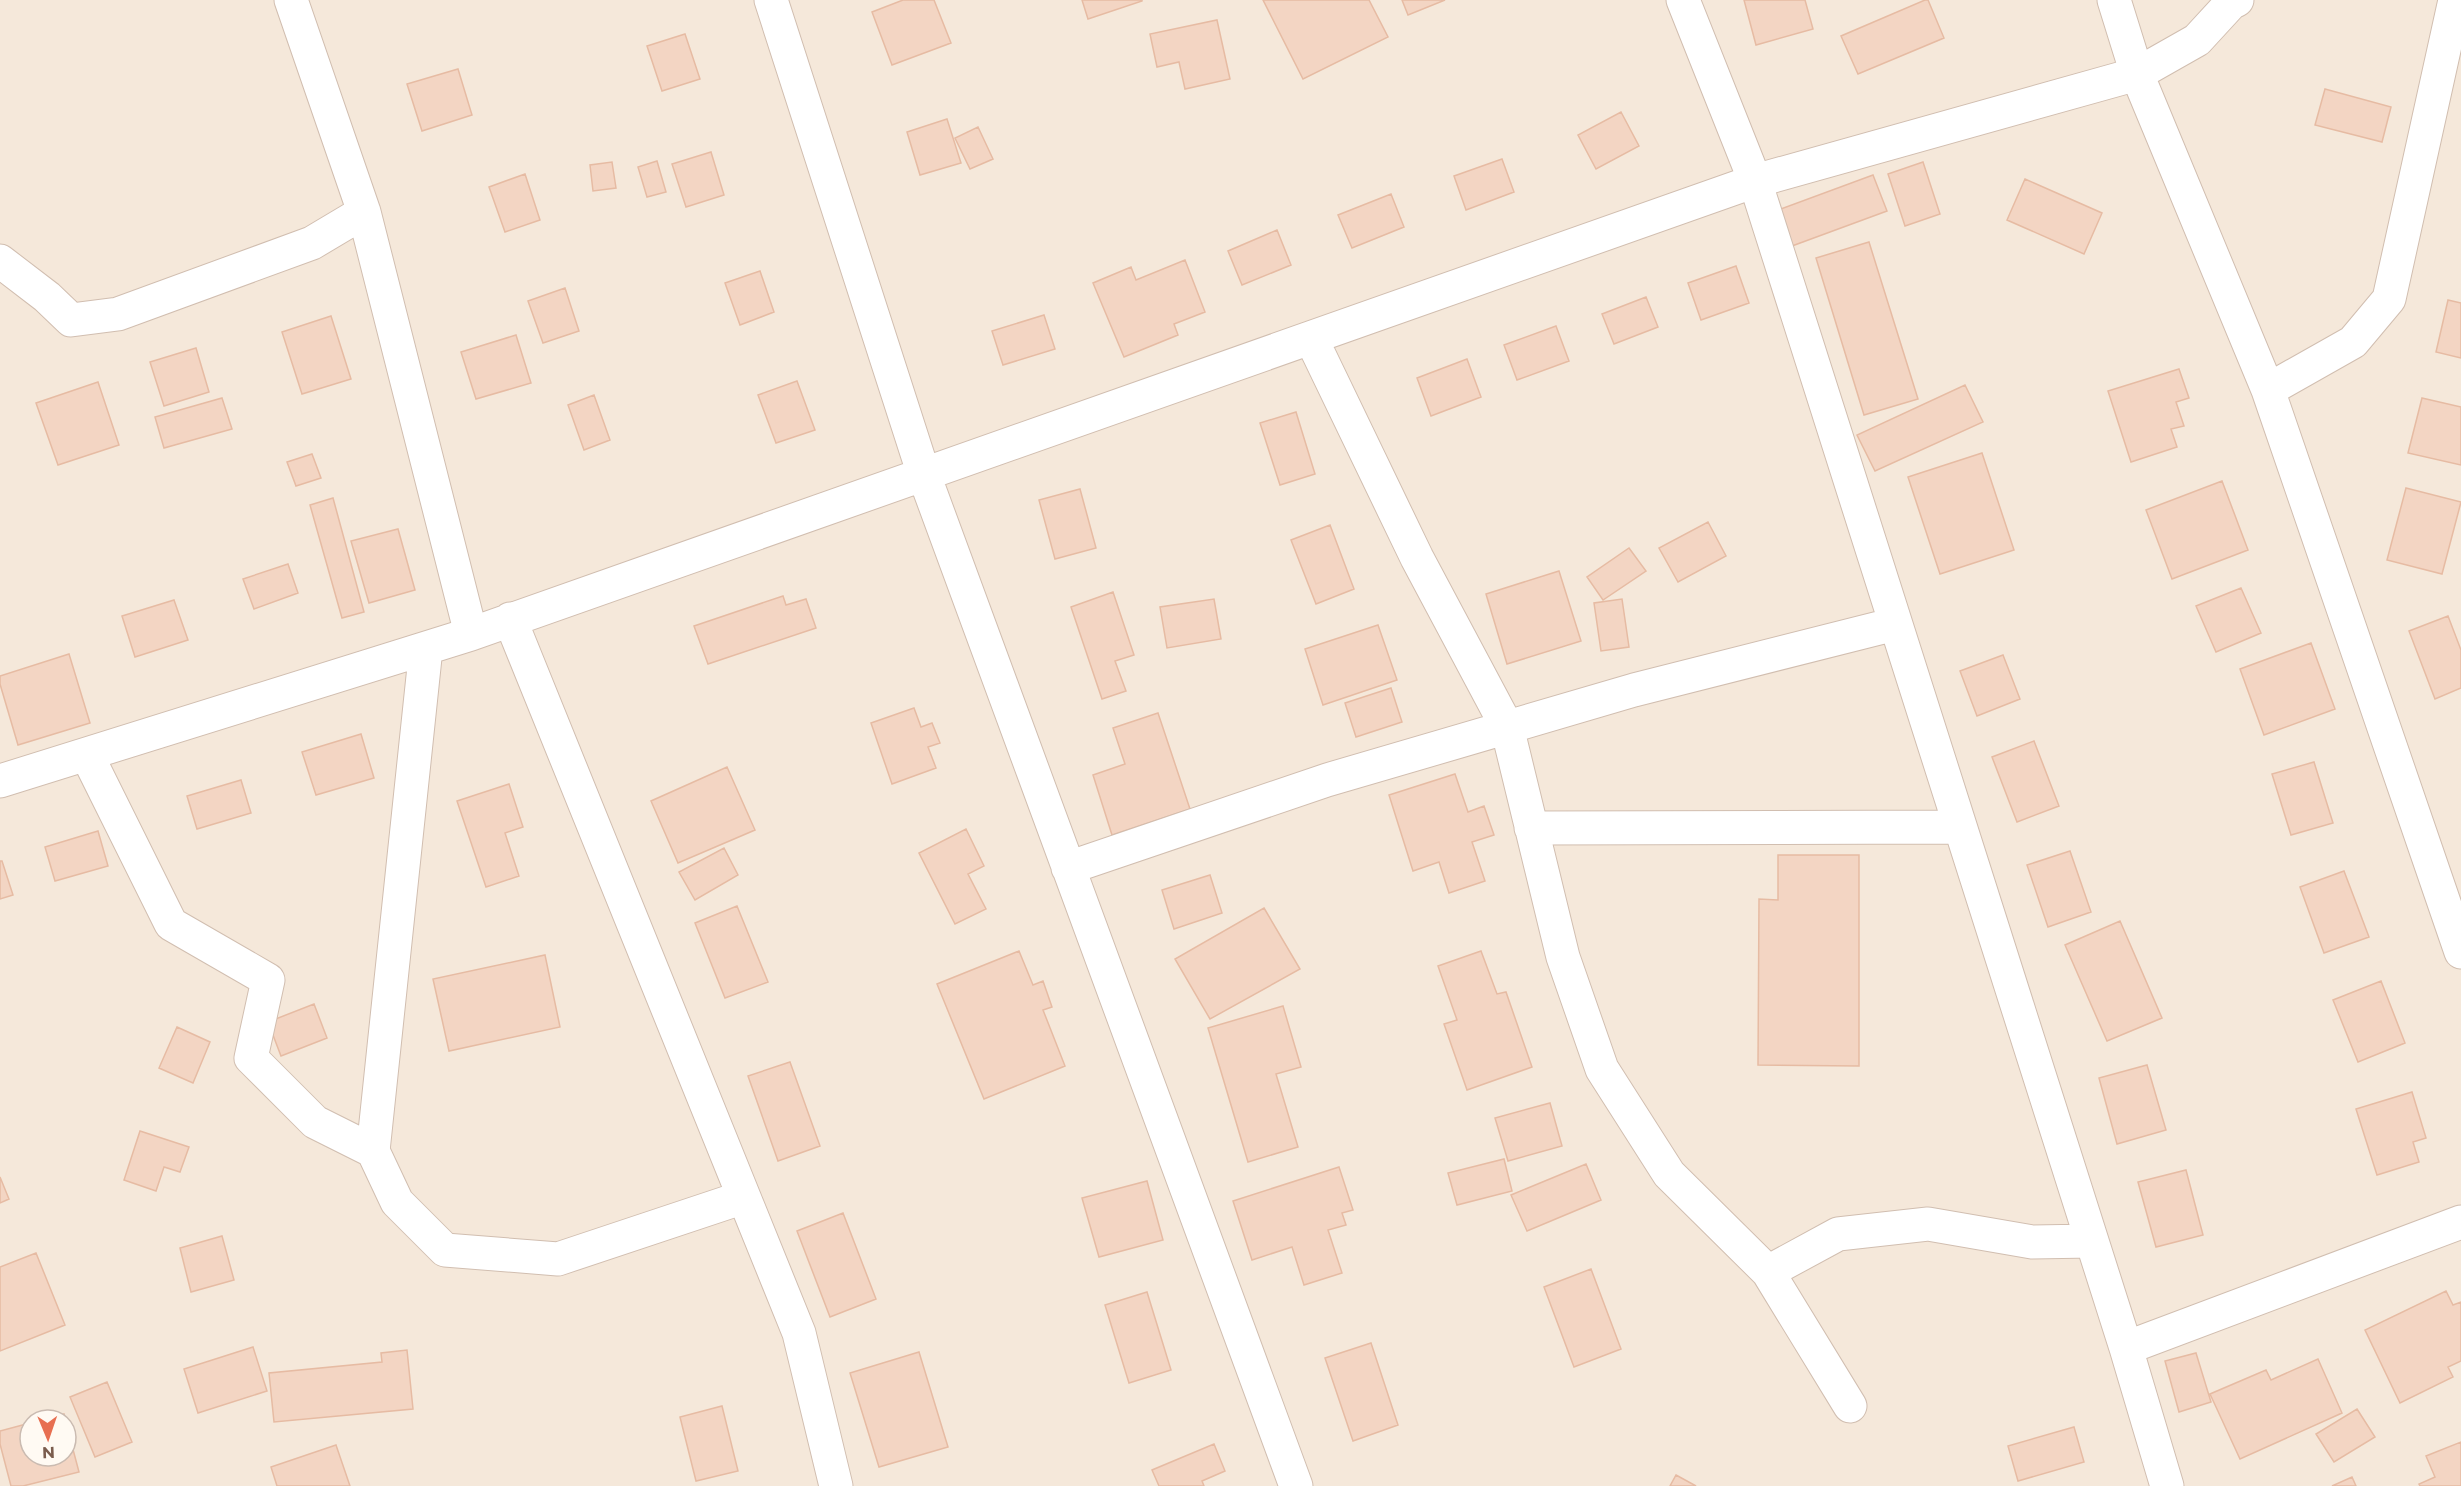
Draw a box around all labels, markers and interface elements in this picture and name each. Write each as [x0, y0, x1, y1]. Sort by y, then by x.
north arrow [18, 1408, 78, 1468]
text: N [42, 1443, 55, 1462]

